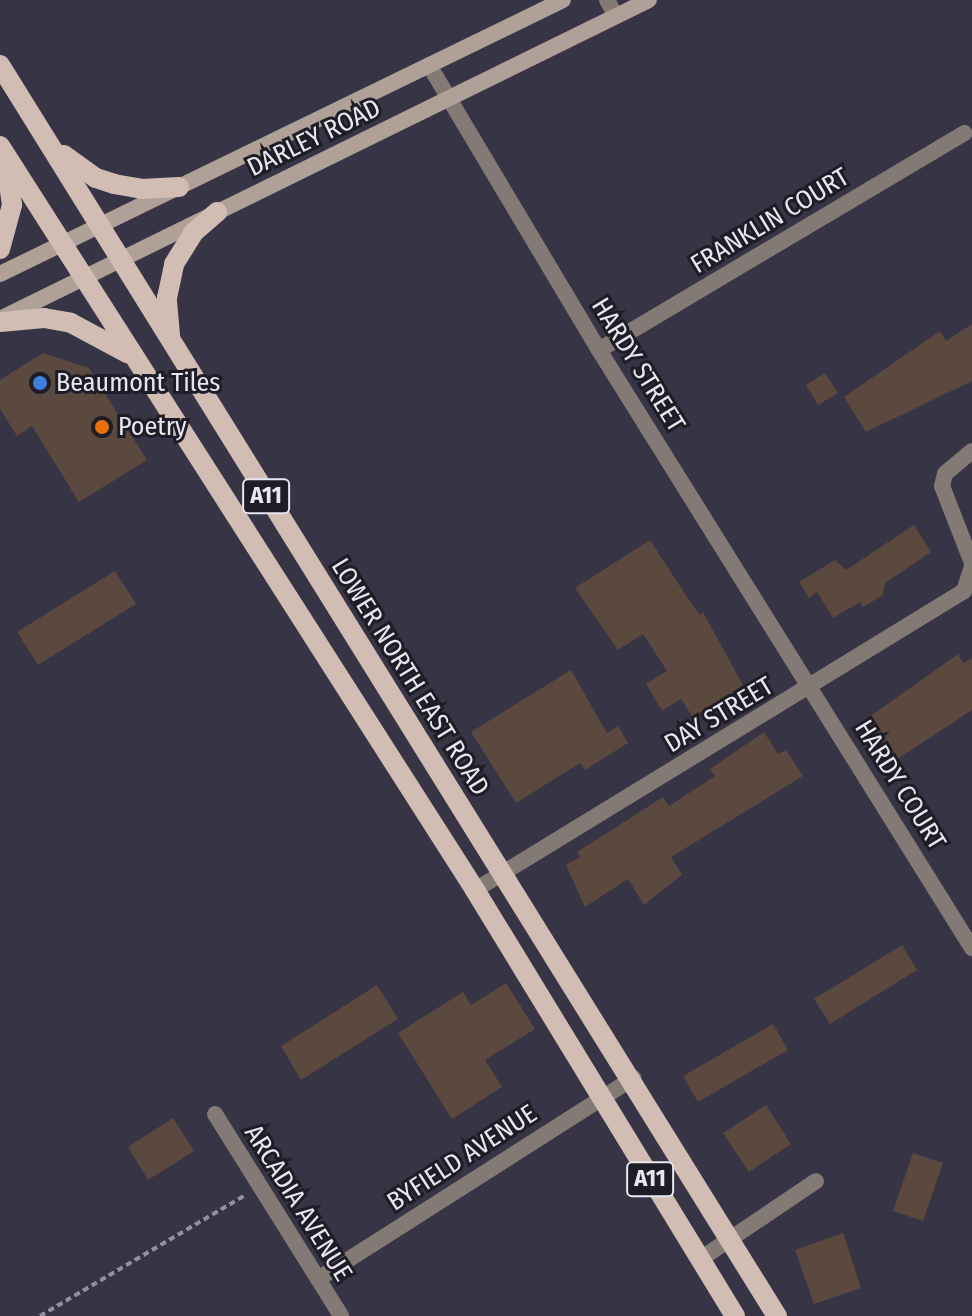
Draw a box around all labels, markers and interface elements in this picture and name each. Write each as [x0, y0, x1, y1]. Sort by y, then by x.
street label: DARLEY ROAD [242, 92, 386, 184]
street label: FRANKLIN COURT [685, 162, 855, 280]
street label: HARDY STREET [585, 292, 691, 438]
place label: Beaumont Tiles [56, 367, 220, 399]
marker: Beaumont Tiles [31, 374, 49, 392]
place label: Poetry [118, 411, 187, 443]
marker: Poetry [93, 418, 111, 436]
road number: A11 [242, 476, 290, 516]
street label: LOWER NORTH EAST ROAD [324, 553, 496, 801]
street label: DAY STREET [659, 670, 779, 760]
street label: HARDY COURT [848, 714, 952, 856]
street label: BYFIELD AVENUE [382, 1098, 542, 1218]
street label: ARCADIA AVENUE [238, 1119, 358, 1287]
road number: A11 [626, 1159, 674, 1199]

